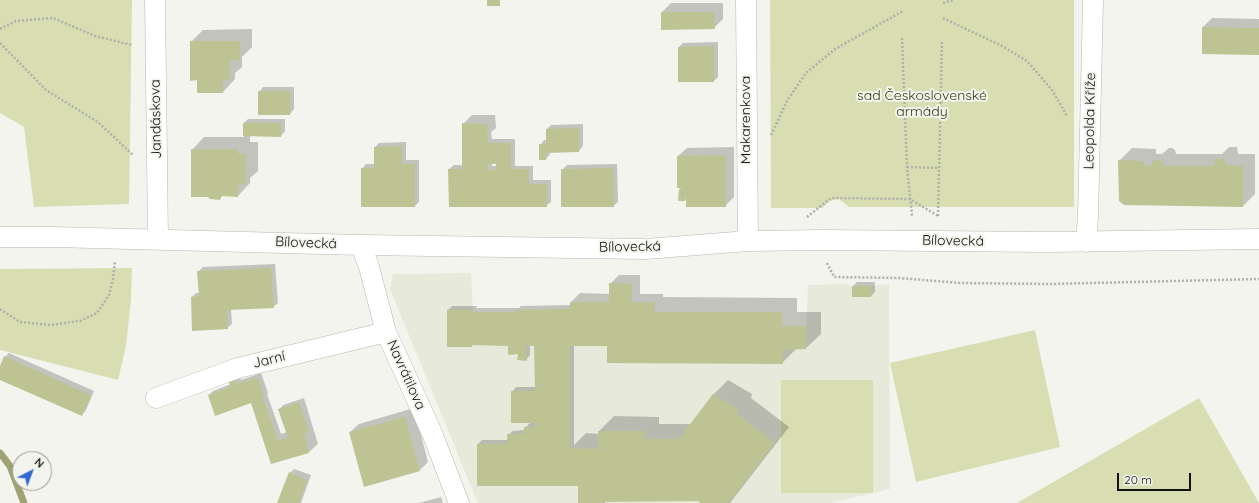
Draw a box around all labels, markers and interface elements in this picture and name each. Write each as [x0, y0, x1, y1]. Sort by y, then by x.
street label: Leopolda Kříže [1081, 72, 1099, 170]
street label: Makarenkova [738, 76, 754, 164]
street label: Jandáskova [147, 79, 165, 159]
park label: sad Československé armády [857, 88, 987, 120]
street label: Bílovecká [922, 232, 984, 250]
street label: Bílovecká [275, 234, 337, 252]
street label: Bílovecká [599, 238, 661, 256]
street label: Navrátilova [383, 337, 429, 413]
street label: Jarní [251, 348, 287, 372]
north arrow [12, 451, 52, 491]
text: N [32, 455, 47, 471]
scale bar [1119, 465, 1193, 491]
text: 20 m [1124, 472, 1152, 487]

